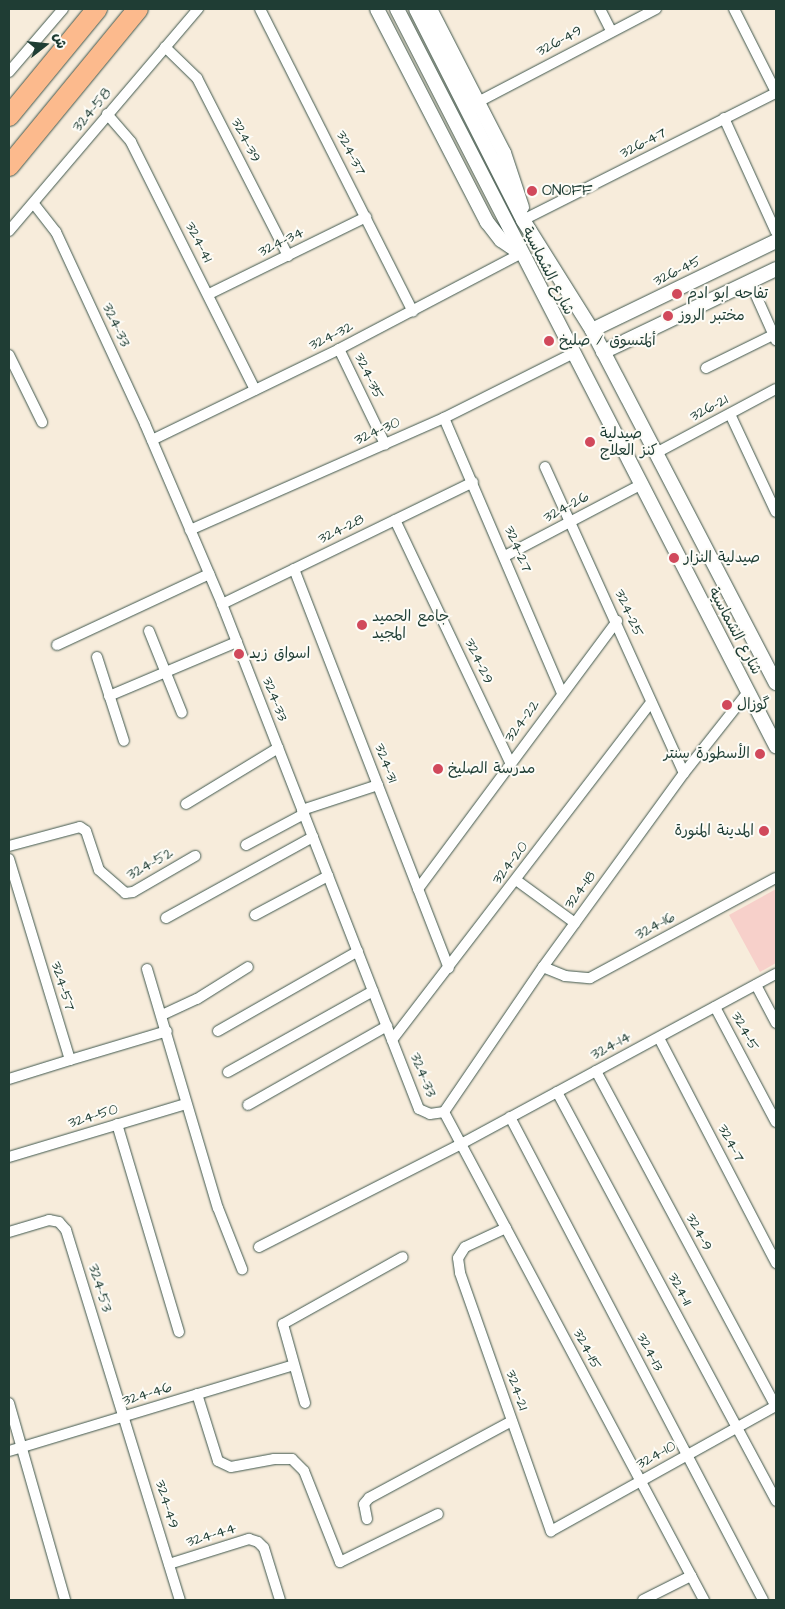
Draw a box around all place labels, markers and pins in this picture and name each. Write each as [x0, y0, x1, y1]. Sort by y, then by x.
place label: ONOFF [542, 182, 592, 200]
marker: ONOFF [526, 185, 538, 197]
place label: تفاحه ابو ادم [687, 285, 768, 303]
marker: تفاحه ابو ادم [671, 288, 683, 300]
place label: مختبر الروز [679, 307, 745, 325]
marker: مختبر الروز [661, 309, 675, 323]
place label: ألمتسوق / صليخ [559, 332, 656, 350]
marker: ألمتسوق / صليخ [543, 335, 555, 347]
place label: صيدلية كنز العلاج [600, 424, 658, 459]
marker: صيدلية كنز العلاج [584, 436, 596, 448]
place label: صيدلية النزار [684, 549, 760, 567]
marker: صيدلية النزار [668, 552, 680, 564]
place label: جامع الحميد المجيد [372, 607, 449, 642]
marker: جامع الحميد المجيد [356, 619, 368, 631]
place label: اسواق زيد [249, 645, 310, 663]
marker: اسواق زيد [233, 648, 245, 660]
place label: گوزال [737, 696, 770, 714]
marker: گوزال [721, 699, 733, 711]
place label: الأسطورة سنتر [664, 745, 750, 763]
marker: الأسطورة سنتر [754, 748, 766, 760]
place label: مدرسة الصليخ [448, 760, 535, 778]
marker: مدرسة الصليخ [432, 763, 444, 775]
place label: المدينة المنورة [675, 822, 754, 840]
marker: المدينة المنورة [758, 825, 770, 837]

